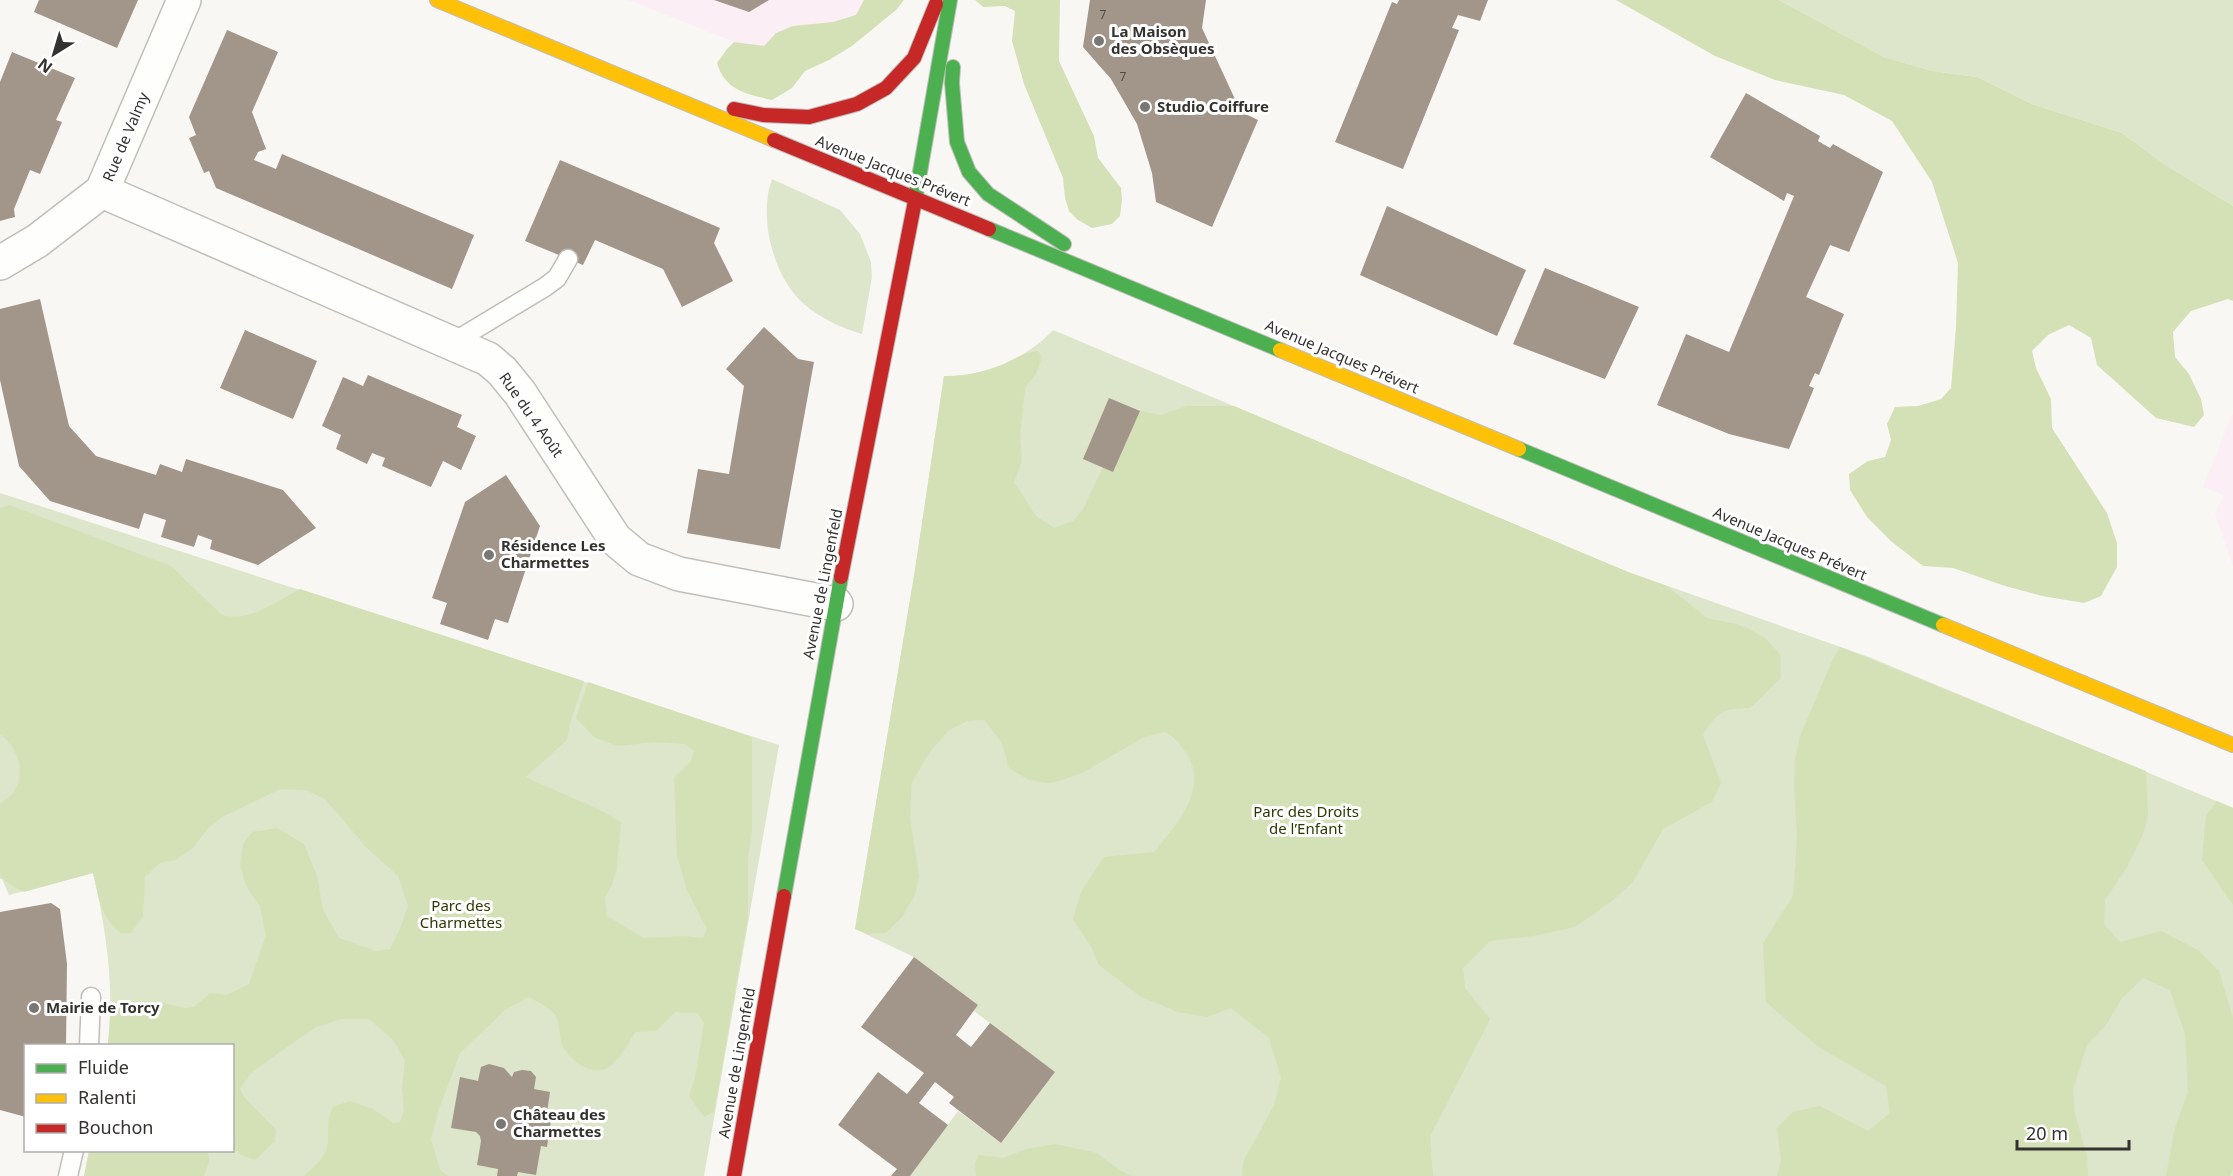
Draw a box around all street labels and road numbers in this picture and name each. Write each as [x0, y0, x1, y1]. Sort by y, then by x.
street label: Rue de Valmy [97, 89, 153, 184]
street label: Avenue Jacques Prévert [813, 130, 974, 210]
street label: Avenue Jacques Prévert [1262, 315, 1423, 398]
street label: Rue du 4 Août [495, 368, 569, 461]
street label: Avenue Jacques Prévert [1710, 502, 1871, 585]
street label: Avenue de Lingenfeld [798, 507, 846, 661]
street label: Avenue de Lingenfeld [713, 986, 759, 1140]

